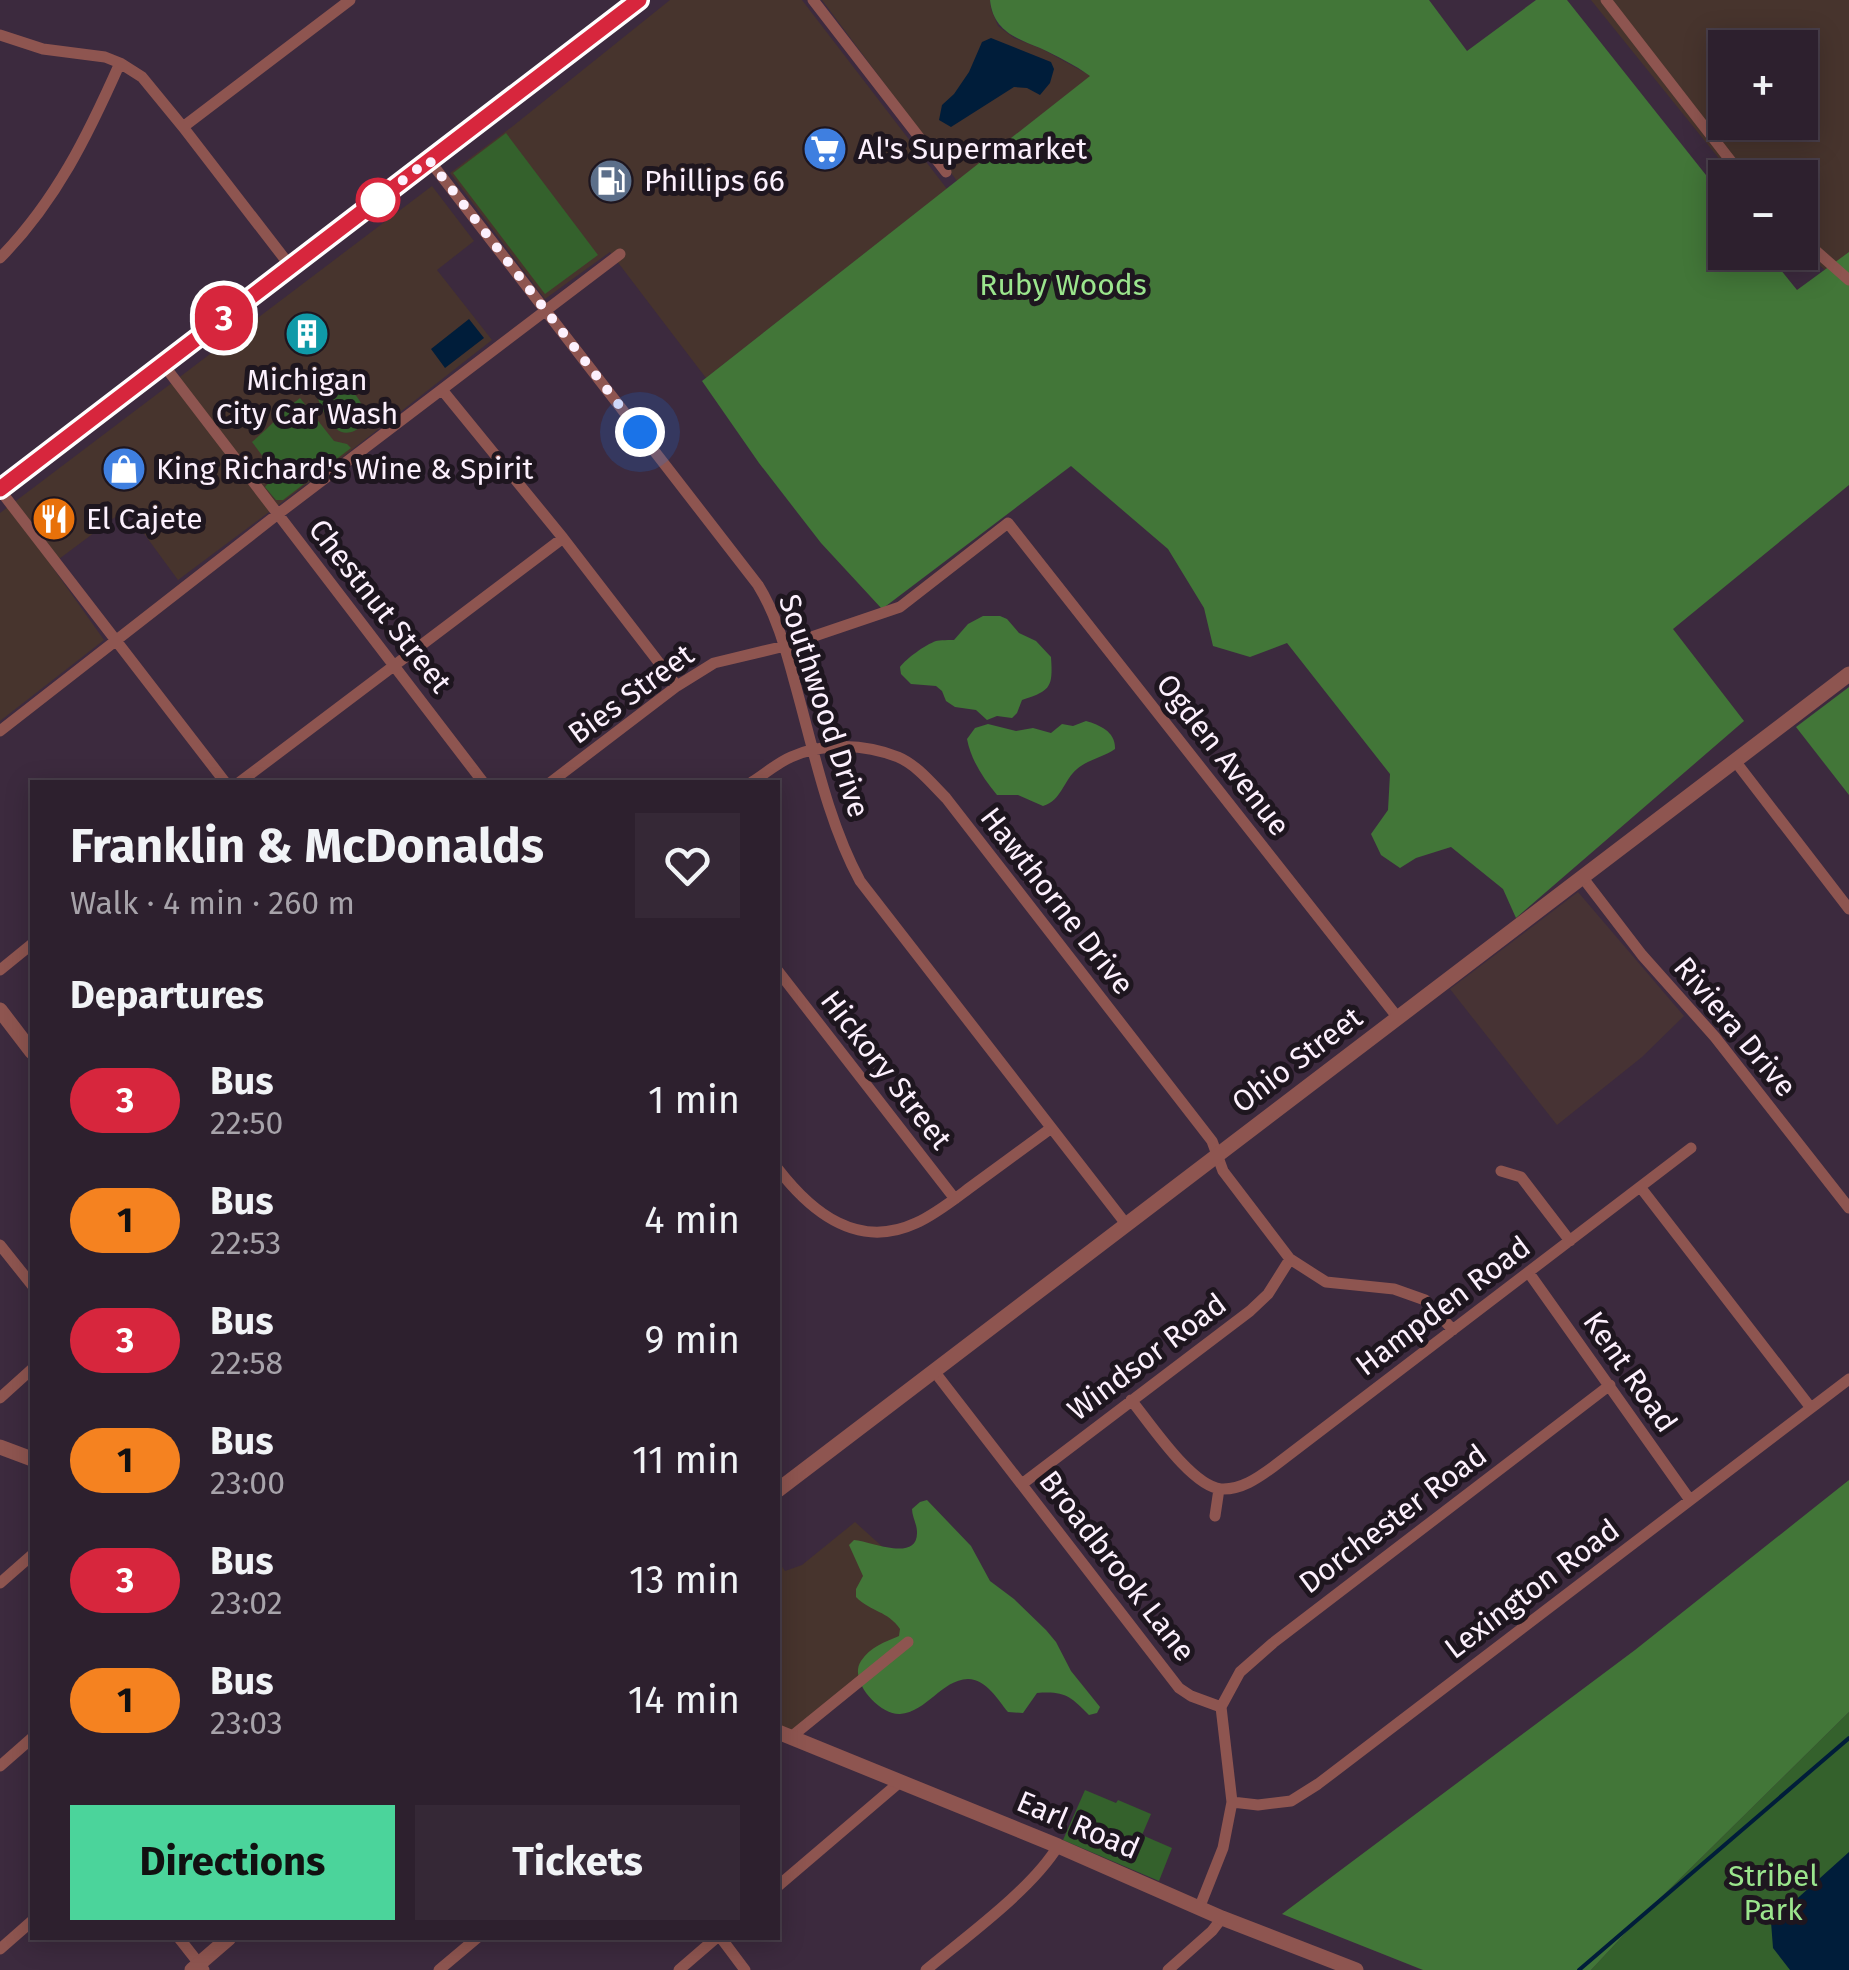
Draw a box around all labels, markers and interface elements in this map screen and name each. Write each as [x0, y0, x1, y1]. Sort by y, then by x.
map controls [1708, 30, 1818, 270]
button: + [1708, 30, 1818, 140]
supermarket icon: Al's Supermarket [802, 126, 848, 172]
place label: Al's Supermarket [858, 131, 1087, 167]
fuel station icon: Phillips 66 [588, 158, 634, 204]
button: − [1708, 160, 1818, 270]
place label: Phillips 66 [644, 163, 785, 199]
unlabelled marker [357, 179, 399, 221]
park label: Ruby Woods [979, 267, 1147, 303]
line badge: 3 [192, 286, 256, 350]
text: 3 [215, 297, 233, 339]
building icon: Michigan City Car Wash [284, 311, 330, 357]
place label: Michigan City Car Wash [216, 362, 398, 432]
your location [615, 407, 665, 457]
shop icon: King Richard's Wine & Spirit [101, 446, 147, 492]
place label: King Richard's Wine & Spirit [156, 451, 534, 487]
restaurant icon: El Cajete [31, 496, 77, 542]
place label: El Cajete [86, 501, 203, 537]
street label: Chestnut Street [301, 512, 459, 700]
street label: Southwood Drive [771, 590, 877, 822]
street label: Bies Street [561, 636, 701, 752]
street label: Ogden Avenue [1149, 667, 1297, 843]
street label: Hawthorne Drive [973, 800, 1141, 1002]
button: heart [635, 813, 740, 918]
text: Franklin & McDonalds [70, 817, 544, 875]
text: Walk · 4 min · 260 m [70, 884, 355, 922]
street label: Riviera Drive [1666, 950, 1804, 1104]
text: Departures [70, 972, 264, 1018]
street label: Hickory Street [813, 983, 959, 1157]
street label: Ohio Street [1225, 999, 1369, 1121]
text: Bus [210, 1058, 274, 1104]
text: 1 min [648, 1077, 740, 1123]
text: 3 [116, 1079, 134, 1121]
text: 22:50 [210, 1104, 283, 1142]
text: Bus [210, 1178, 274, 1224]
text: 4 min [644, 1197, 740, 1243]
text: 1 [117, 1199, 133, 1241]
text: 22:53 [210, 1224, 281, 1262]
street label: Hampden Road [1349, 1229, 1537, 1383]
street label: Windsor Road [1061, 1286, 1233, 1428]
text: Bus [210, 1298, 274, 1344]
street label: Kent Road [1575, 1305, 1685, 1439]
text: 9 min [644, 1317, 740, 1363]
text: 3 [116, 1319, 134, 1361]
text: 22:58 [210, 1344, 283, 1382]
text: Bus [210, 1418, 274, 1464]
text: 11 min [632, 1437, 740, 1483]
street label: Dorchester Road [1292, 1437, 1494, 1601]
text: 1 [117, 1439, 133, 1481]
street label: Broadbrook Lane [1031, 1463, 1203, 1669]
text: 23:00 [210, 1464, 285, 1502]
street label: Lexington Road [1438, 1512, 1626, 1666]
text: Bus [210, 1538, 274, 1584]
text: 13 min [629, 1557, 740, 1603]
text: 3 [116, 1559, 134, 1601]
text: 23:02 [210, 1584, 283, 1622]
text: Bus [210, 1658, 274, 1704]
text: 14 min [628, 1677, 740, 1723]
text: 1 [117, 1679, 133, 1721]
text: 23:03 [210, 1704, 283, 1742]
street label: Earl Road [1011, 1783, 1145, 1867]
button: Directions [70, 1805, 395, 1920]
button: Tickets [415, 1805, 740, 1920]
park label: Stribel Park [1728, 1858, 1818, 1928]

